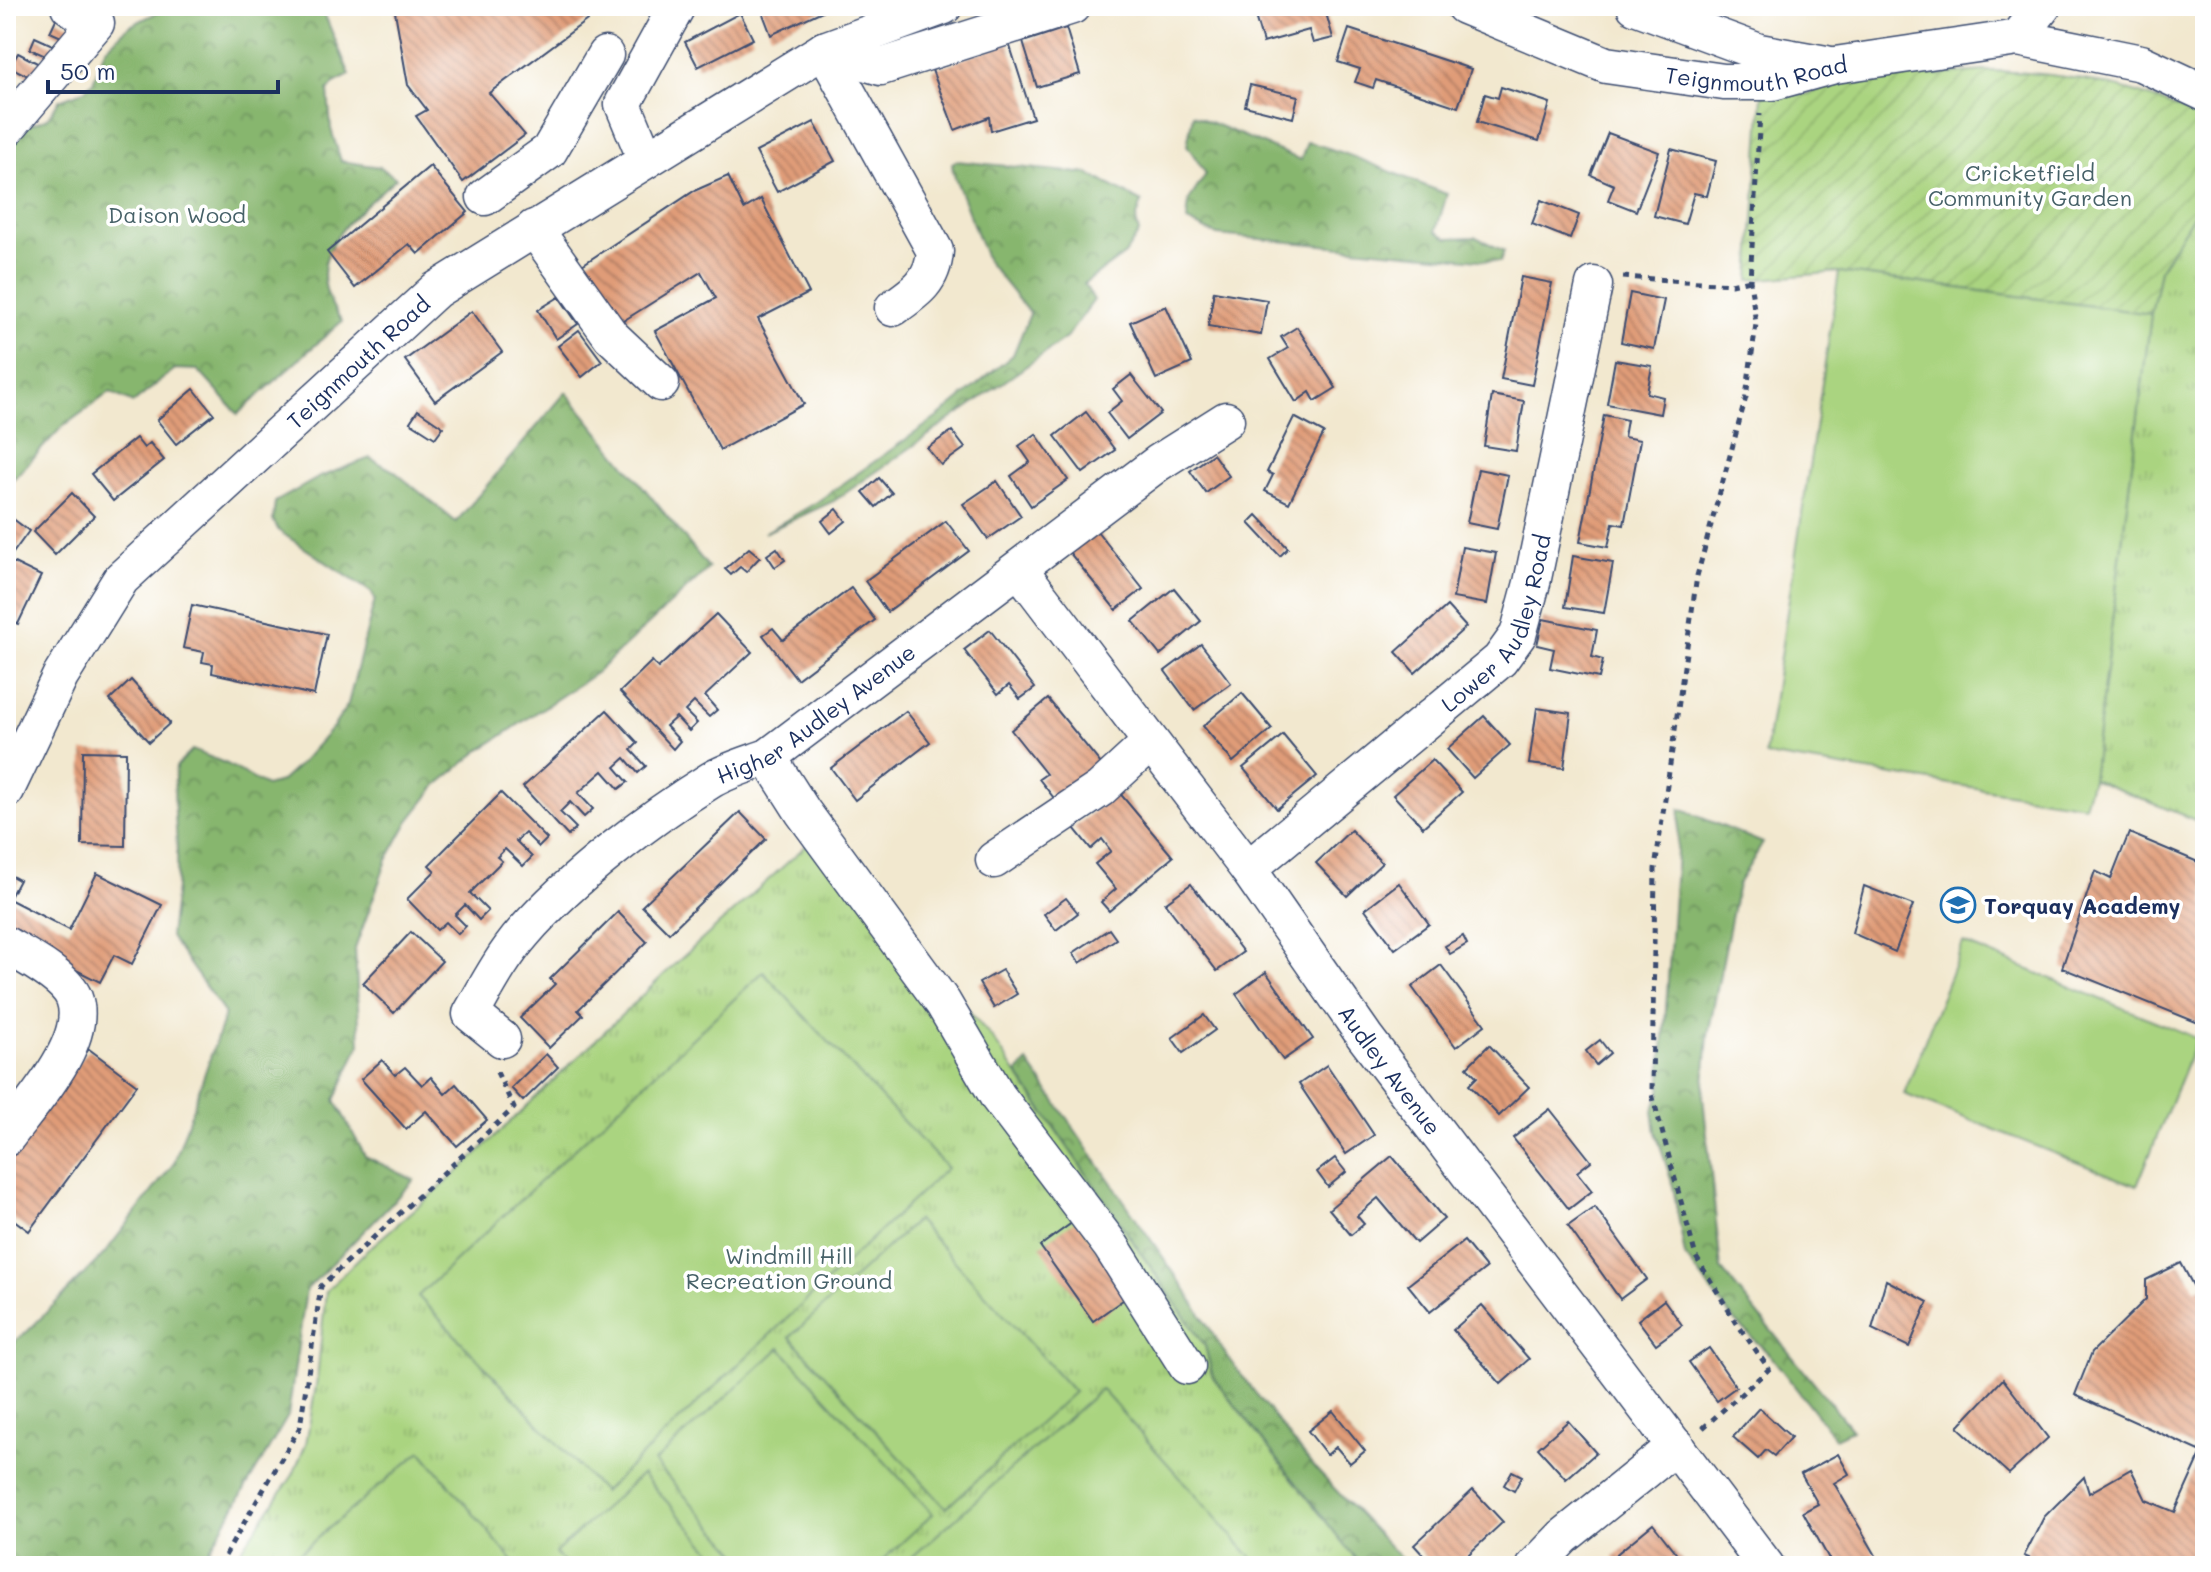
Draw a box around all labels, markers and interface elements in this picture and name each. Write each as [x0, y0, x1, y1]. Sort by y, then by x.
scale bar [48, 44, 278, 94]
street label: Teignmouth Road [1663, 49, 1849, 97]
text: 50 m [60, 55, 116, 86]
park label: Cricketfield Community Garden [1928, 158, 2132, 212]
park label: Daison Wood [108, 200, 246, 229]
street label: Teignmouth Road [280, 289, 435, 435]
street label: Lower Audley Road [1435, 532, 1556, 718]
street label: Higher Audley Avenue [712, 637, 921, 790]
school or university icon: Torquay Academy [1939, 886, 1977, 924]
place label: Torquay Academy [1984, 891, 2180, 920]
street label: Audley Avenue [1332, 999, 1448, 1140]
park label: Windmill Hill Recreation Ground [686, 1241, 892, 1295]

